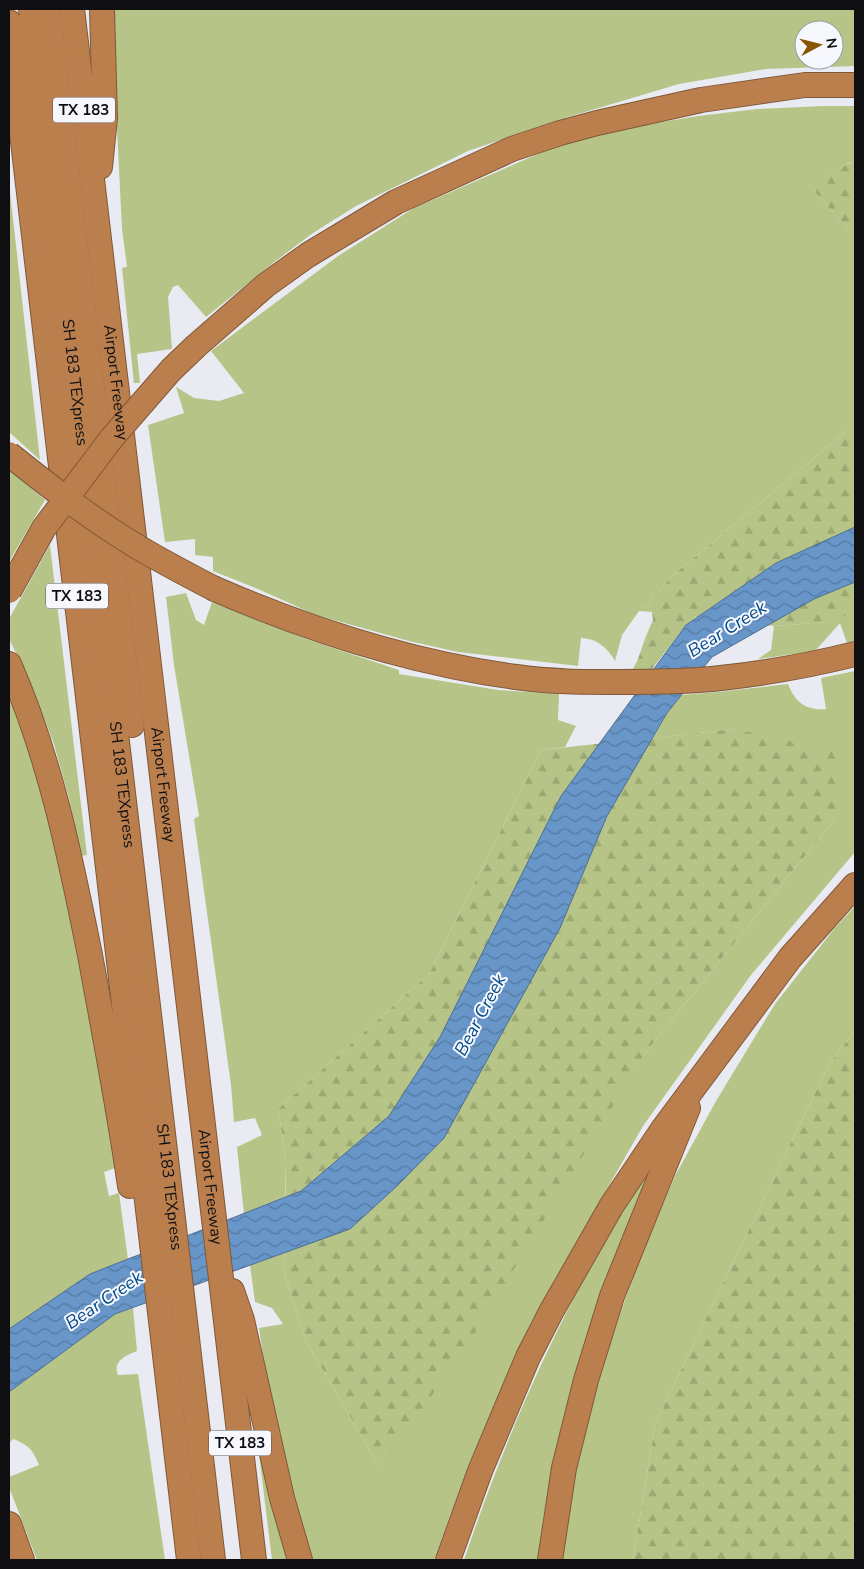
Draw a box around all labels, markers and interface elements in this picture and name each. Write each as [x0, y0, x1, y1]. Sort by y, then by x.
north arrow [794, 20, 844, 70]
text: N [821, 37, 841, 50]
road number: TX 183 [53, 98, 115, 122]
street label: SH 183 TEXpress [56, 318, 93, 447]
street label: Airport Freeway [98, 323, 134, 442]
road number: TX 183 [46, 584, 108, 608]
water label: Bear Creek [683, 595, 772, 663]
street label: SH 183 TEXpress [104, 720, 140, 849]
street label: Airport Freeway [145, 726, 181, 845]
water label: Bear Creek [449, 969, 512, 1060]
street label: SH 183 TEXpress [151, 1122, 188, 1251]
street label: Airport Freeway [193, 1128, 228, 1247]
water label: Bear Creek [60, 1265, 148, 1335]
road number: TX 183 [209, 1430, 271, 1456]

